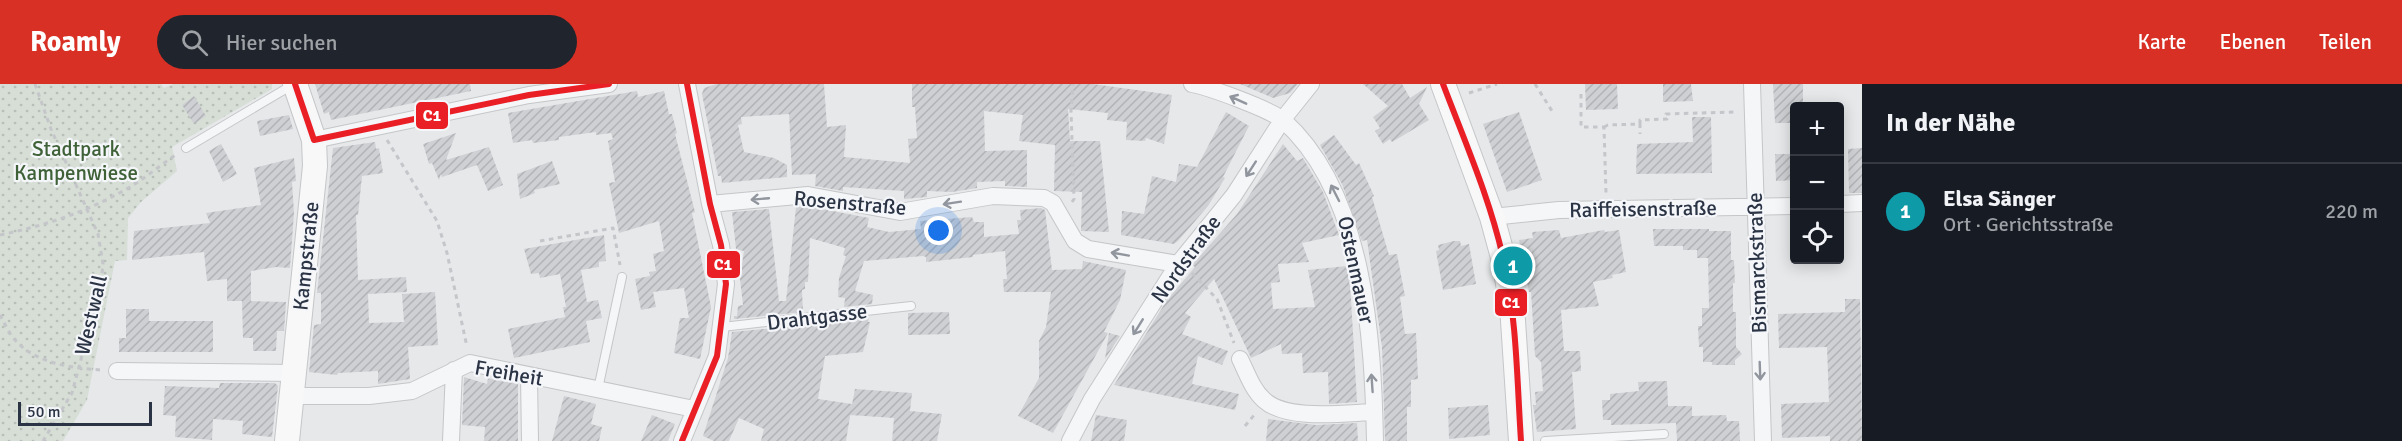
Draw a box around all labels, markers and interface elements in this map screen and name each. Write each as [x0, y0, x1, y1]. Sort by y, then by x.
search box [157, 15, 577, 69]
text: Roamly [30, 25, 121, 59]
icon: search [178, 26, 211, 59]
text: Hier suchen [226, 29, 337, 56]
text: Karte [2137, 29, 2186, 55]
text: Ebenen [2219, 29, 2286, 55]
text: Teilen [2319, 29, 2372, 55]
one-way arrow [1229, 94, 1247, 105]
line badge: C1 [415, 101, 449, 130]
map controls [1790, 102, 1844, 264]
button: + [1790, 102, 1844, 156]
text: C1 [423, 106, 442, 126]
text: In der Nähe [1886, 107, 2016, 139]
park label: Stadtpark Kampenwiese [14, 136, 138, 186]
button: − [1790, 156, 1844, 210]
one-way arrow [1245, 160, 1257, 176]
one-way arrow [1329, 184, 1340, 202]
street label: Rosenstraße [793, 185, 907, 221]
text: Elsa Sänger [1943, 185, 2055, 212]
street label: Bismarckstraße [1742, 192, 1772, 334]
one-way arrow [750, 194, 770, 205]
street label: Raiffeisenstraße [1569, 195, 1717, 223]
one-way arrow [943, 198, 963, 209]
text: 1 [1900, 199, 1911, 224]
text: 220 m [2325, 199, 2378, 224]
street label: Kampstraße [287, 200, 325, 312]
street label: Nordstraße [1145, 210, 1227, 308]
button: locate [1790, 210, 1844, 264]
text: Ort · Gerichtsstraße [1943, 212, 2114, 237]
street label: Ostenmauer [1332, 214, 1380, 326]
your location [924, 216, 953, 245]
pin: 1 [1494, 244, 1532, 288]
one-way arrow [1111, 248, 1131, 259]
line badge: C1 [706, 250, 741, 279]
text: C1 [714, 255, 733, 275]
street label: Westwall [69, 272, 113, 358]
line badge: C1 [1494, 288, 1528, 317]
text: C1 [1502, 293, 1521, 313]
street label: Drahtgasse [765, 298, 869, 336]
one-way arrow [1132, 318, 1144, 335]
street label: Freiheit [473, 354, 545, 392]
one-way arrow [1755, 361, 1766, 381]
one-way arrow [1367, 373, 1378, 393]
scale bar [18, 399, 152, 426]
text: 50 m [27, 402, 61, 422]

